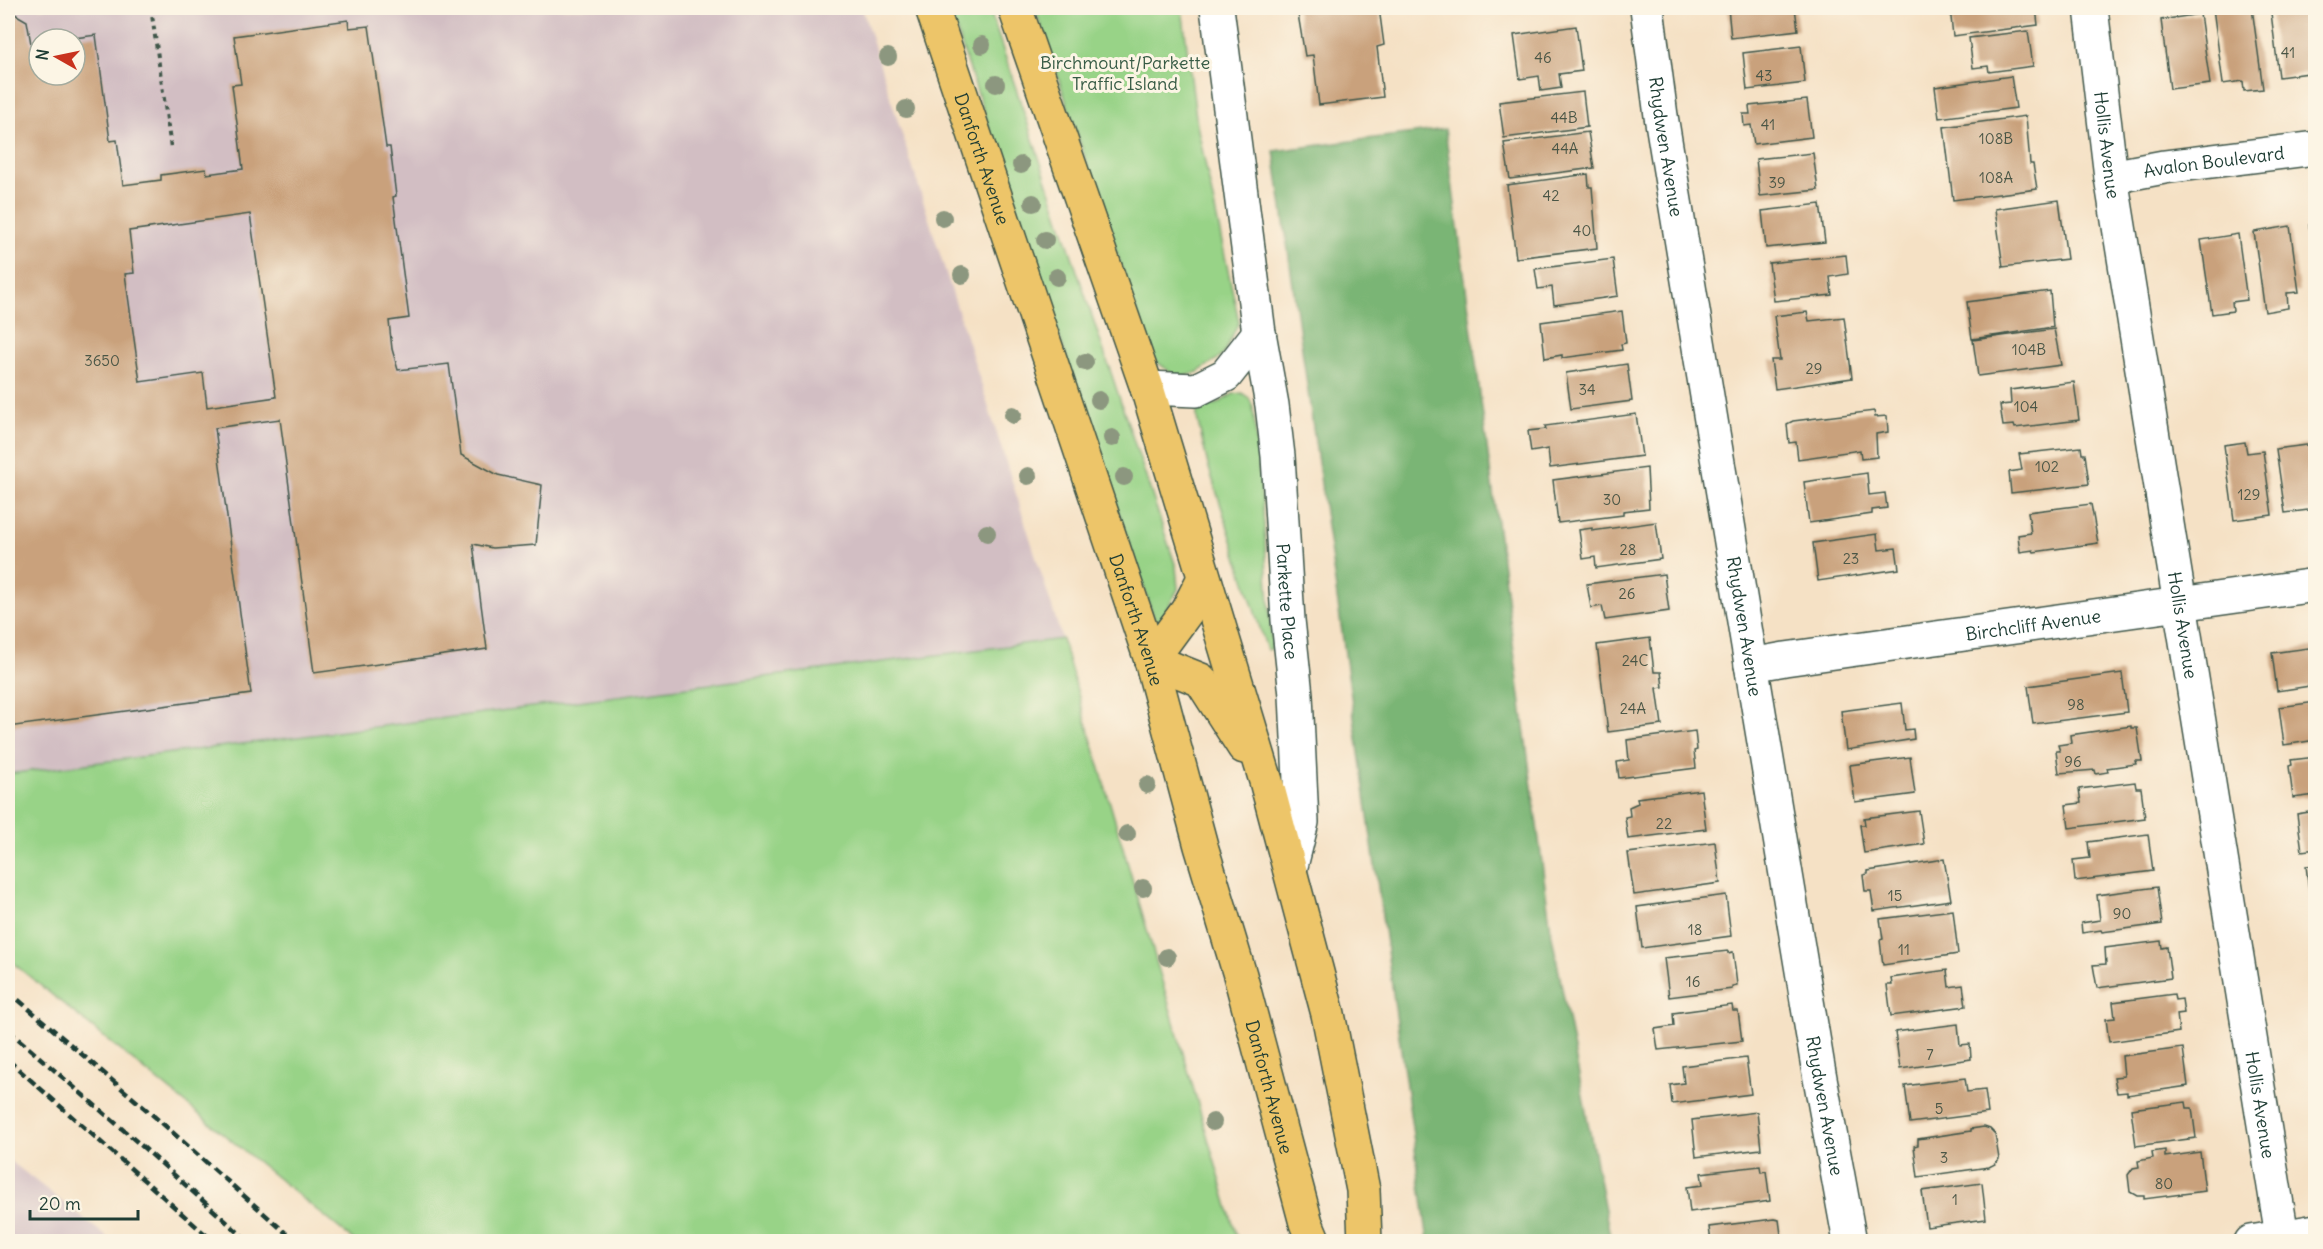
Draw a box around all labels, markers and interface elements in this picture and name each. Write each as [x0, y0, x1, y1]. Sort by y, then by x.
north arrow [27, 27, 87, 87]
house number: 41 [2281, 43, 2295, 62]
text: N [31, 48, 53, 62]
house number: 46 [1534, 48, 1552, 67]
park label: Birchmount/Parkette Traffic Island [1040, 51, 1210, 95]
house number: 43 [1755, 66, 1773, 85]
street label: Rhydwen Avenue [1644, 75, 1689, 218]
street label: Danforth Avenue [950, 90, 1015, 228]
street label: Hollis Avenue [2089, 90, 2126, 200]
house number: 44B [1550, 108, 1578, 127]
house number: 41 [1761, 115, 1775, 134]
house number: 108B [1979, 129, 2013, 148]
house number: 44A [1552, 139, 1579, 158]
street label: Avalon Boulevard [2141, 141, 2286, 182]
house number: 108A [1979, 168, 2013, 187]
house number: 39 [1768, 173, 1786, 192]
house number: 42 [1543, 186, 1559, 205]
house number: 40 [1573, 221, 1591, 240]
house number: 104B [2012, 340, 2046, 359]
house number: 3650 [84, 351, 120, 370]
house number: 29 [1806, 359, 1822, 378]
house number: 34 [1578, 380, 1596, 399]
house number: 104 [2014, 397, 2039, 416]
house number: 102 [2035, 457, 2059, 476]
house number: 129 [2238, 485, 2260, 504]
house number: 30 [1603, 490, 1621, 509]
house number: 28 [1620, 540, 1636, 559]
street label: Parkette Place [1272, 543, 1304, 661]
house number: 23 [1843, 549, 1859, 568]
street label: Danforth Avenue [1105, 551, 1169, 688]
street label: Rhydwen Avenue [1722, 555, 1768, 698]
street label: Hollis Avenue [2163, 570, 2203, 680]
house number: 26 [1619, 584, 1635, 603]
street label: Birchcliff Avenue [1964, 604, 2102, 645]
house number: 24C [1622, 651, 1648, 670]
house number: 98 [2067, 695, 2085, 714]
house number: 24A [1620, 699, 1647, 718]
house number: 96 [2064, 752, 2082, 771]
house number: 22 [1656, 814, 1672, 833]
house number: 15 [1888, 886, 1902, 905]
house number: 90 [2113, 904, 2131, 923]
house number: 18 [1688, 920, 1702, 939]
house number: 11 [1898, 940, 1910, 959]
house number: 16 [1686, 972, 1700, 991]
street label: Danforth Avenue [1241, 1017, 1299, 1156]
street label: Rhydwen Avenue [1801, 1034, 1849, 1177]
house number: 7 [1926, 1045, 1934, 1064]
street label: Hollis Avenue [2241, 1050, 2281, 1160]
house number: 5 [1935, 1099, 1943, 1118]
house number: 3 [1940, 1148, 1948, 1167]
house number: 80 [2155, 1174, 2173, 1193]
scale bar [30, 1183, 138, 1221]
house number: 1 [1952, 1190, 1958, 1209]
text: 20 m [39, 1192, 81, 1215]

